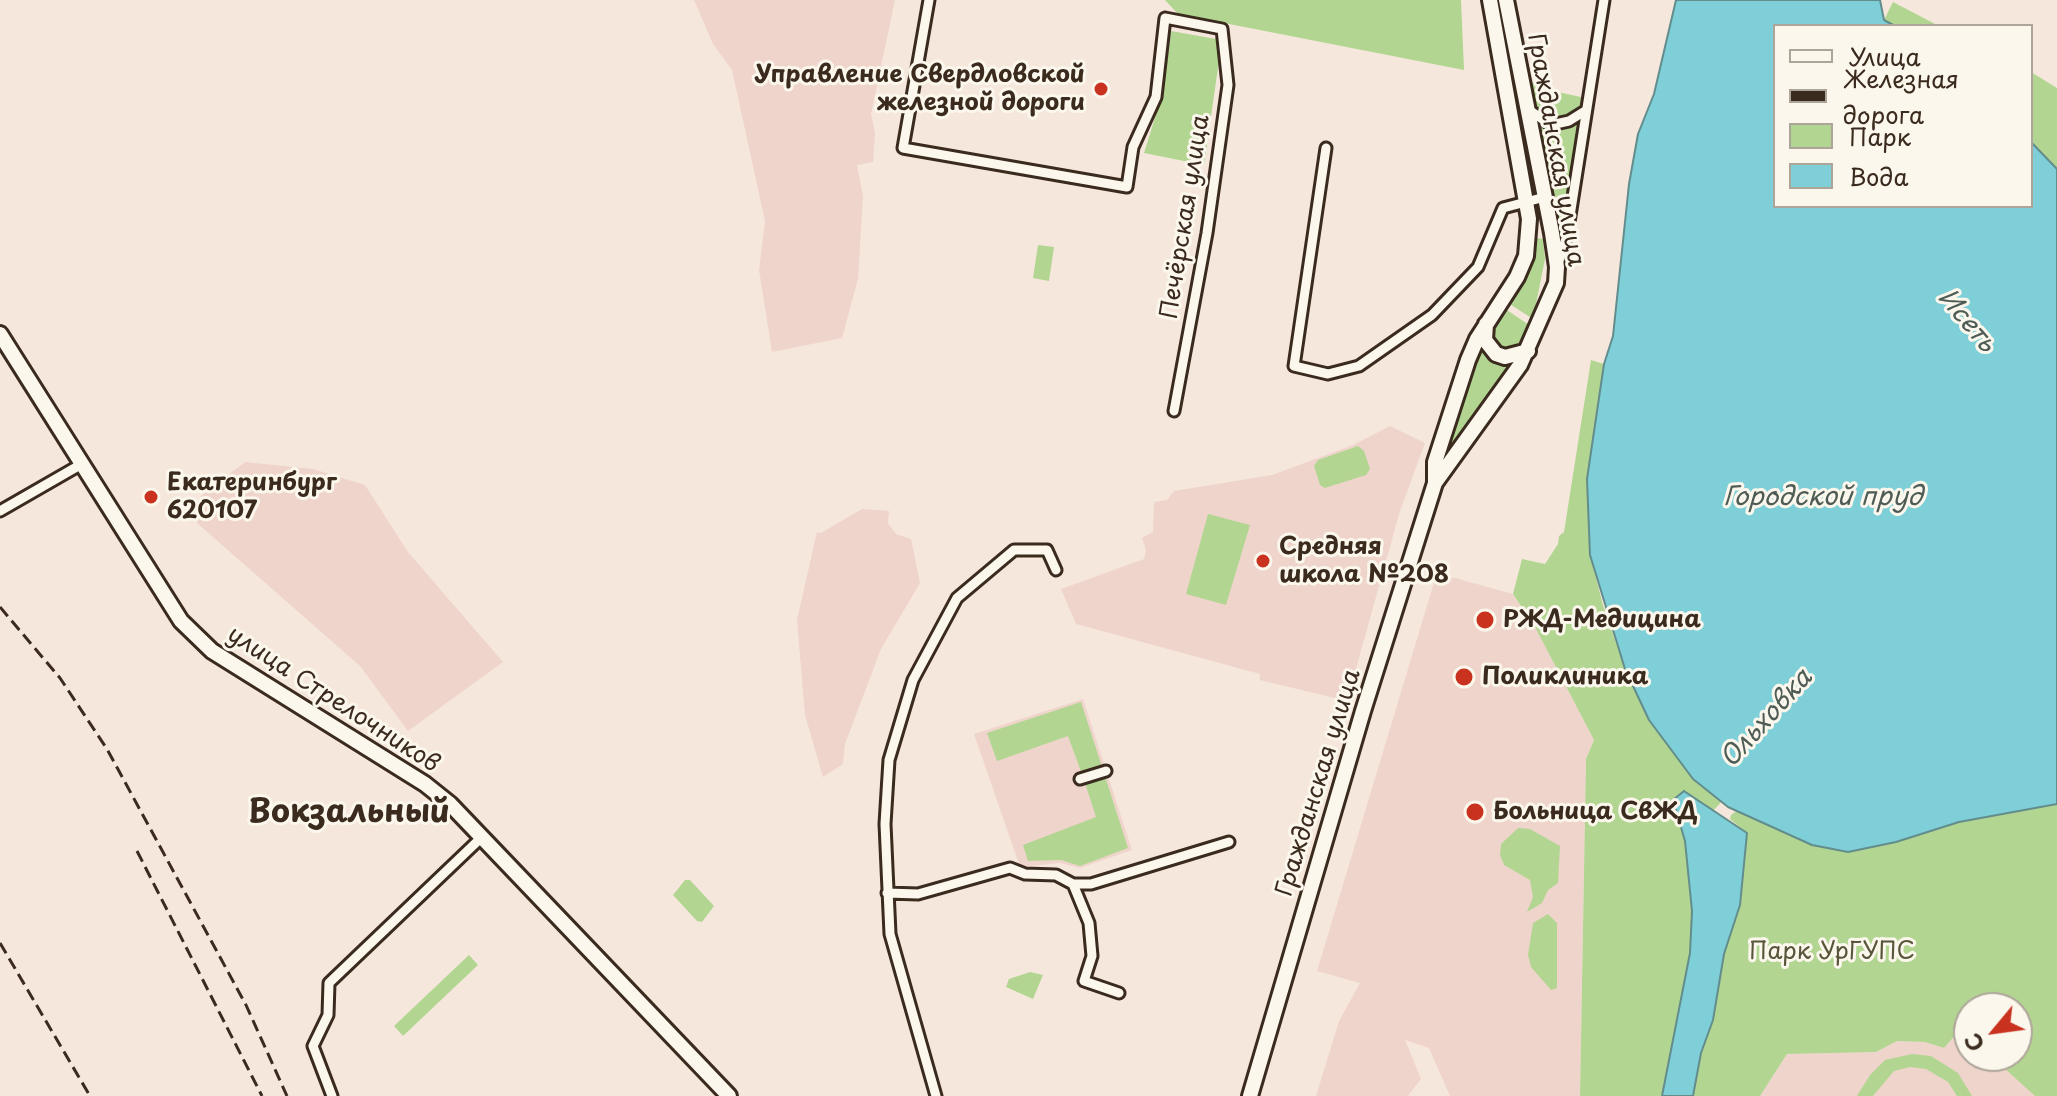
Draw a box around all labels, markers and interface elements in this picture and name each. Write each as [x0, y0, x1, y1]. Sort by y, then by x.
legend [1773, 24, 2033, 208]
street label: Гражданская улица [1520, 31, 1590, 269]
text: Улица [1849, 38, 1921, 74]
text: Железная дорога [1843, 60, 1959, 132]
place label: Управление Свердловской железной дороги [754, 61, 1085, 117]
marker: Управление Свердловской железной дороги [1092, 80, 1110, 98]
street label: Печёрская улица [1156, 113, 1216, 321]
text: Парк [1849, 118, 1911, 154]
text: Вода [1849, 158, 1908, 194]
water label: Исеть [1931, 283, 2001, 359]
place label: Екатеринбург 620107 [167, 469, 337, 525]
water label: Городской пруд [1723, 482, 1923, 514]
marker: Екатеринбург 620107 [142, 488, 160, 506]
place label: Средняя школа №208 [1279, 533, 1449, 589]
marker: Средняя школа №208 [1254, 552, 1272, 570]
place label: РЖД-Медицина [1503, 606, 1701, 634]
marker: РЖД-Медицина [1474, 609, 1496, 631]
street label: улица Стрелочников [222, 621, 444, 779]
place label: Поликлиника [1482, 663, 1648, 691]
water label: Ольховка [1715, 663, 1819, 775]
street label: Гражданская улица [1271, 666, 1367, 900]
marker: Поликлиника [1453, 666, 1475, 688]
district label: Вокзальный [248, 794, 450, 832]
place label: Больница СвЖД [1493, 798, 1697, 826]
marker: Больница СвЖД [1464, 801, 1486, 823]
park label: Парк УрГУПС [1749, 938, 1915, 966]
north arrow [1953, 992, 2033, 1072]
text: С [1955, 1028, 1992, 1058]

